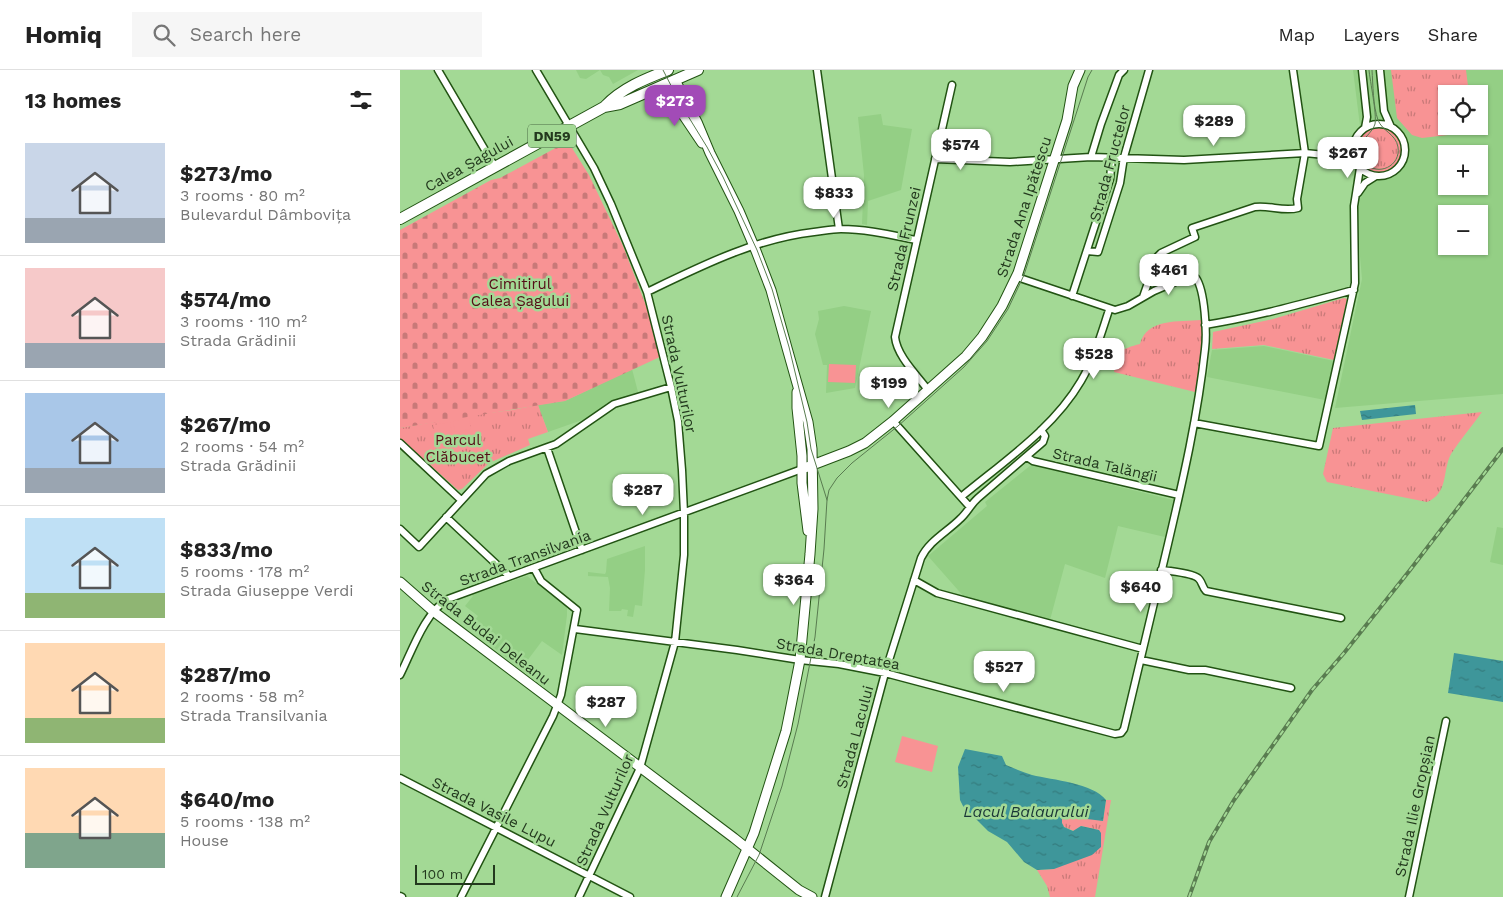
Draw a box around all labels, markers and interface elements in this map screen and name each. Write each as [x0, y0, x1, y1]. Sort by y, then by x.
search box [132, 12, 482, 57]
text: Homiq [25, 21, 102, 49]
icon: search [150, 21, 178, 49]
text: Search here [190, 23, 301, 46]
text: Map [1278, 24, 1315, 45]
text: Layers [1343, 24, 1400, 45]
text: Share [1428, 24, 1478, 45]
pin: $273 [645, 85, 705, 127]
map controls [1438, 85, 1488, 255]
button: locate [1438, 85, 1488, 135]
icon: filters [347, 86, 375, 114]
text: 13 homes [25, 88, 121, 113]
text: $273 [656, 91, 694, 110]
street label: Strada Fructelor [1086, 103, 1134, 223]
pin: $289 [1184, 104, 1244, 147]
text: $289 [1194, 111, 1234, 130]
road number: DN59 [528, 124, 576, 148]
pin: $574 [931, 128, 991, 171]
street label: Calea Șagului [422, 132, 516, 196]
street label: Strada Ana Ipătescu [993, 134, 1055, 280]
text: $574 [942, 135, 980, 154]
pin: $267 [1318, 136, 1378, 179]
text: $267 [1328, 143, 1368, 162]
button: + [1438, 145, 1488, 195]
text: $273/mo [180, 161, 272, 186]
icon: home [65, 163, 125, 223]
pin: $833 [804, 176, 864, 219]
text: $833 [814, 183, 854, 202]
street label: Strada Frunzei [883, 185, 925, 293]
text: 3 rooms · 80 m² [180, 186, 305, 205]
text: Bulevardul Dâmbovița [180, 205, 351, 224]
button: − [1438, 205, 1488, 255]
pin: $461 [1139, 254, 1199, 296]
text: $461 [1150, 260, 1188, 279]
park label: Cimitirul Calea Șagului [471, 275, 569, 310]
text: $574/mo [180, 287, 271, 312]
icon: home [65, 288, 125, 348]
text: 3 rooms · 110 m² [180, 312, 307, 331]
street label: Strada Vulturilor [658, 313, 700, 435]
text: Strada Grădinii [180, 331, 296, 350]
pin: $528 [1064, 338, 1124, 380]
text: $528 [1074, 344, 1114, 363]
pin: $199 [859, 366, 919, 409]
text: $199 [871, 373, 907, 392]
text: $267/mo [180, 412, 271, 437]
icon: home [65, 413, 125, 473]
park label: Parcul Clăbucet [425, 431, 491, 466]
text: 2 rooms · 54 m² [180, 437, 304, 456]
street label: Strada Talăngii [1051, 444, 1159, 486]
text: Strada Grădinii [180, 456, 296, 475]
pin: $287 [613, 474, 673, 516]
text: $287 [623, 480, 663, 499]
street label: Strada Transilvania [457, 526, 594, 590]
text: $833/mo [180, 537, 273, 562]
icon: home [65, 538, 125, 598]
text: 5 rooms · 178 m² [180, 562, 309, 581]
pin: $364 [764, 564, 824, 606]
text: $364 [774, 570, 814, 589]
pin: $640 [1111, 570, 1171, 613]
street label: Strada Budai Deleanu [418, 577, 554, 689]
text: $640 [1121, 577, 1161, 596]
text: Strada Giuseppe Verdi [180, 581, 354, 600]
street label: Strada Dreptatea [775, 634, 902, 674]
pin: $527 [974, 650, 1034, 693]
text: $527 [985, 657, 1023, 676]
text: $287/mo [180, 662, 271, 687]
icon: home [65, 663, 125, 723]
street label: Strada Lacului [833, 684, 877, 790]
pin: $287 [576, 686, 636, 728]
text: 2 rooms · 58 m² [180, 687, 304, 706]
text: $287 [586, 692, 626, 711]
text: Strada Transilvania [180, 706, 328, 725]
street label: Strada Ilie Gropșian [1391, 733, 1439, 879]
street label: Strada Vulturilor [572, 751, 638, 869]
street label: Strada Vasile Lupu [429, 773, 559, 851]
text: $640/mo [180, 787, 274, 812]
icon: home [65, 788, 125, 848]
water label: Lacul Balaurului [963, 802, 1090, 821]
text: 5 rooms · 138 m² [180, 812, 310, 831]
text: House [180, 831, 229, 850]
scale bar [415, 862, 495, 885]
text: 100 m [422, 866, 463, 882]

